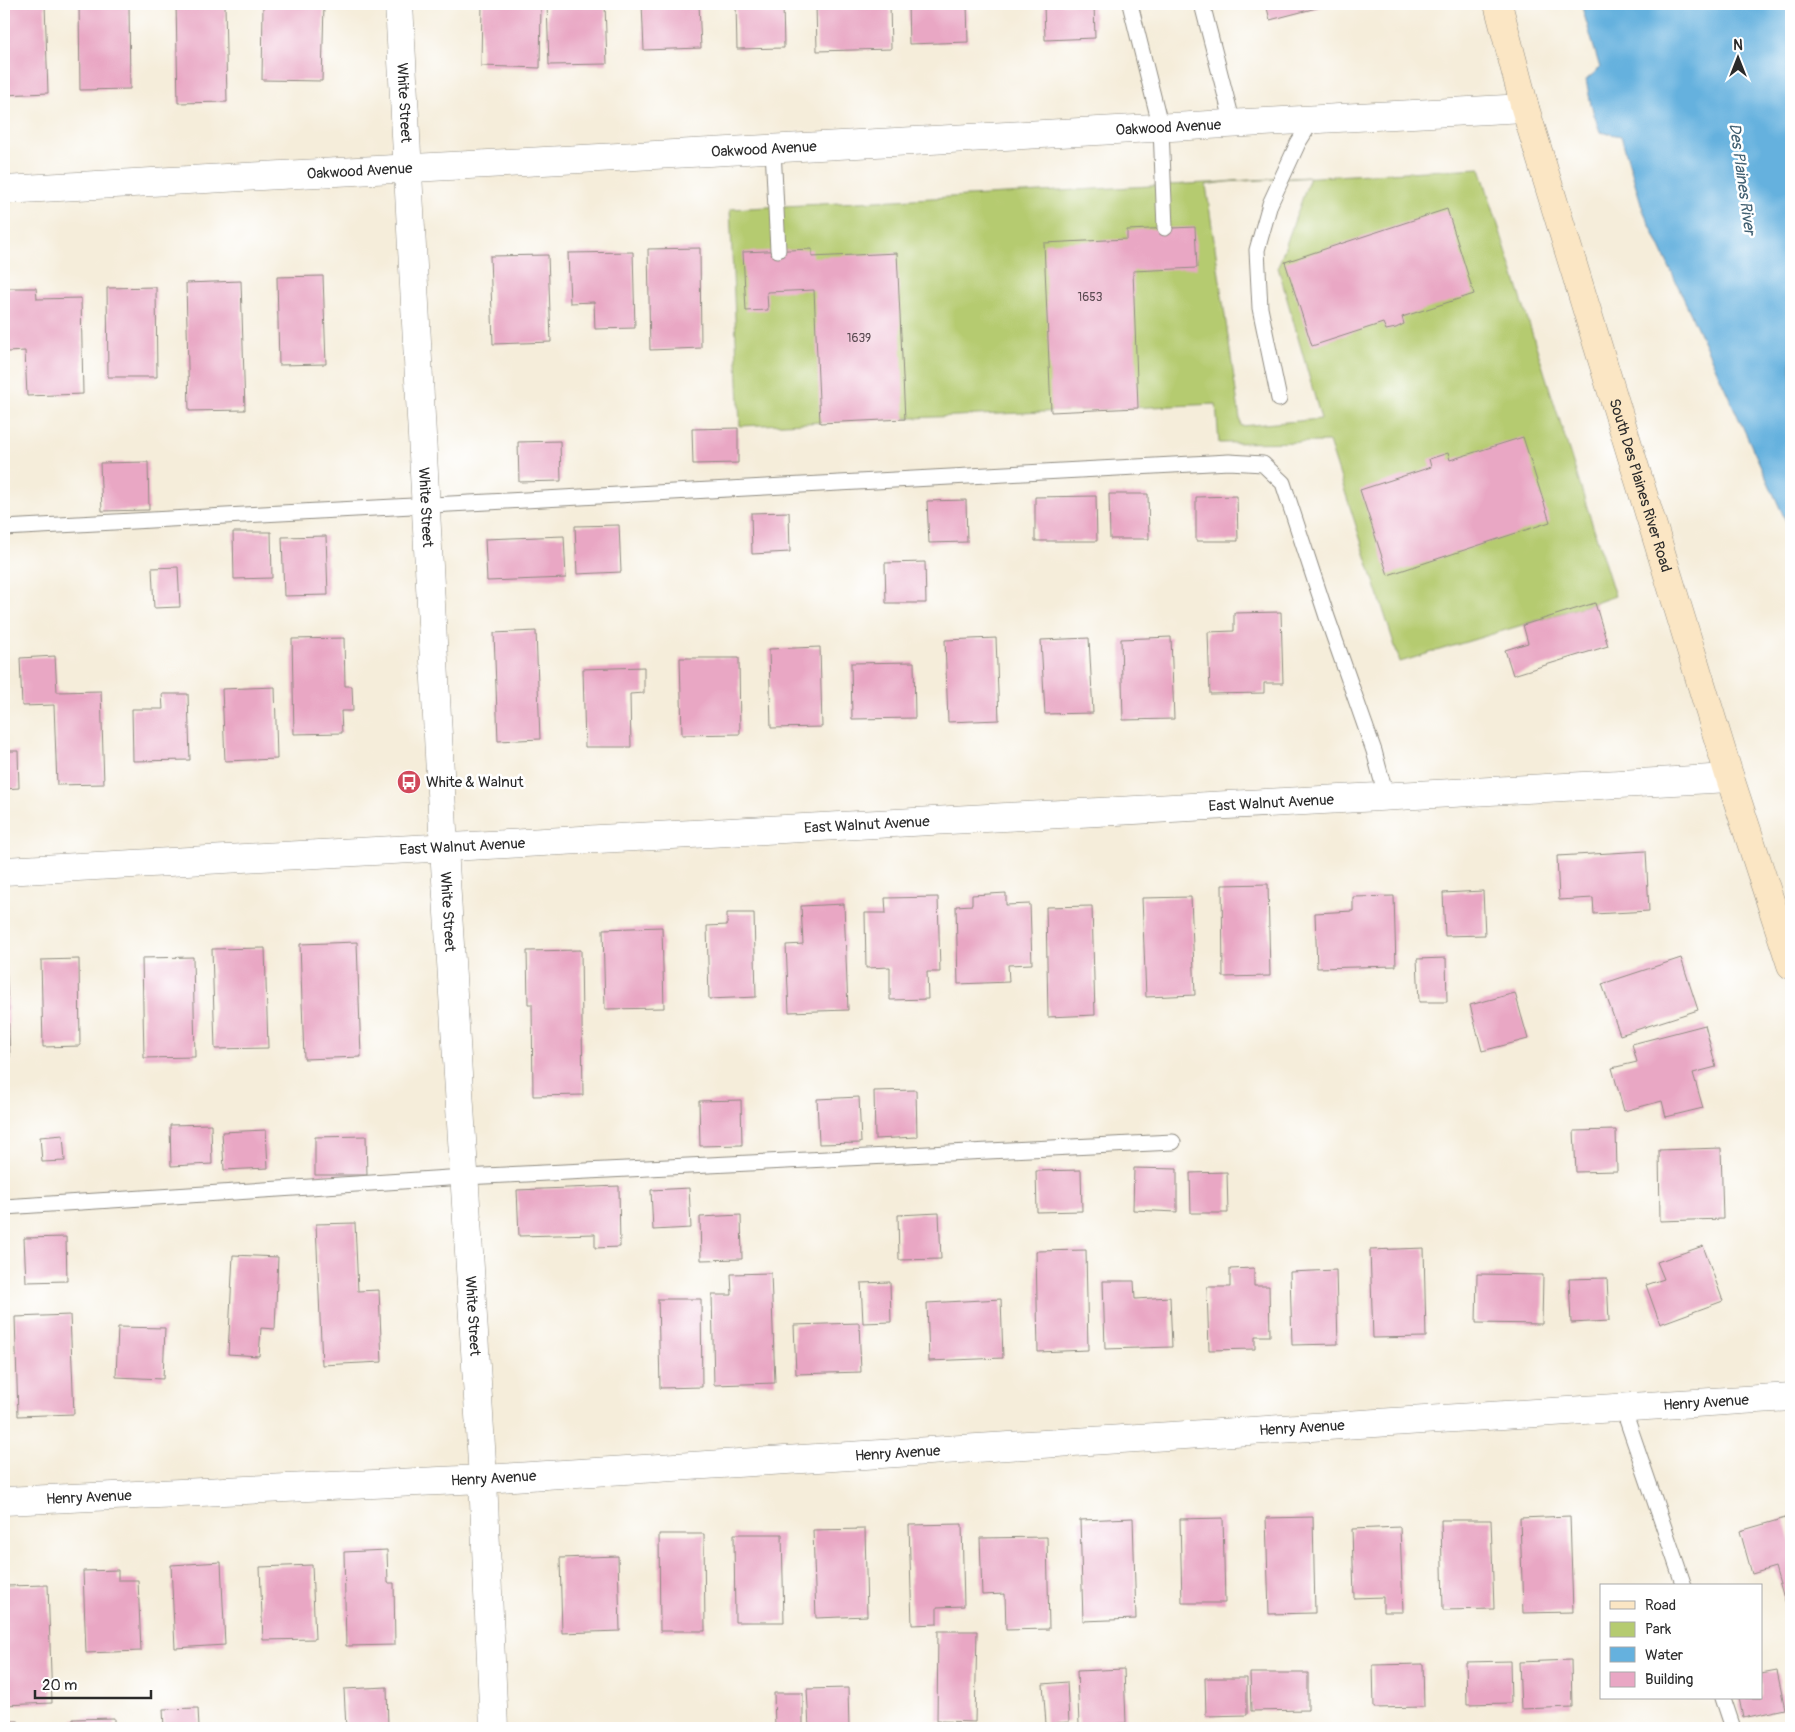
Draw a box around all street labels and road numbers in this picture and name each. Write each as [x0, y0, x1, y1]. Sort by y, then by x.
street label: White Street [393, 62, 416, 144]
street label: Oakwood Avenue [1115, 115, 1222, 140]
street label: Oakwood Avenue [711, 137, 818, 161]
street label: Oakwood Avenue [306, 158, 413, 183]
street label: South Des Plaines River Road [1605, 396, 1676, 574]
street label: White Street [414, 467, 438, 549]
street label: East Walnut Avenue [1208, 790, 1335, 816]
street label: East Walnut Avenue [803, 812, 931, 837]
street label: East Walnut Avenue [399, 833, 526, 859]
street label: White Street [436, 871, 460, 953]
street label: White Street [461, 1275, 485, 1357]
street label: Henry Avenue [1663, 1390, 1750, 1414]
street label: Henry Avenue [1259, 1415, 1346, 1440]
street label: Henry Avenue [854, 1441, 942, 1465]
street label: Henry Avenue [450, 1466, 537, 1490]
street label: Henry Avenue [46, 1486, 133, 1509]

